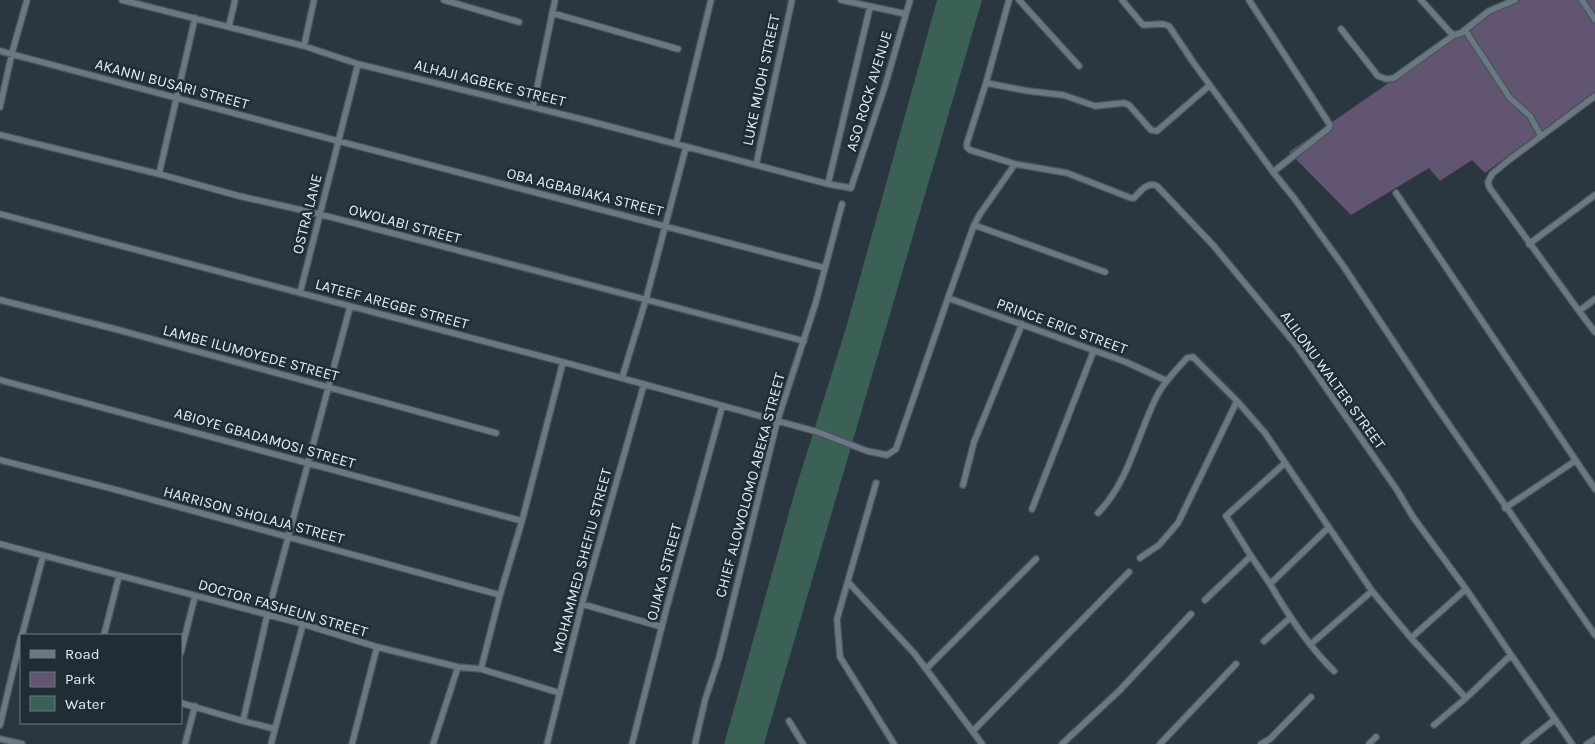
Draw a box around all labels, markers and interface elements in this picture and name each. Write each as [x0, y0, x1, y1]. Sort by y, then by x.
street label: LUKE MUOH STREET [738, 12, 784, 147]
street label: ASO ROCK AVENUE [842, 28, 896, 154]
street label: AKANNI BUSARI STREET [93, 55, 251, 113]
street label: ALHAJI AGBEKE STREET [412, 55, 568, 111]
street label: OBA AGBABIAKA STREET [505, 164, 666, 220]
street label: OSTRA LANE [288, 172, 326, 256]
street label: OWOLABI STREET [347, 200, 464, 248]
street label: LATEEF AREGBE STREET [313, 275, 471, 333]
street label: PRINCE ERIC STREET [994, 294, 1130, 358]
street label: ALILONU WALTER STREET [1277, 307, 1390, 453]
street label: LAMBE ILUMOYEDE STREET [161, 321, 341, 385]
street label: CHIEF ALOWOLOMO ABEKA STREET [711, 370, 789, 599]
street label: ABIOYE GBADAMOSI STREET [173, 404, 358, 473]
street label: MOHAMMED SHEFIU STREET [549, 466, 616, 656]
street label: HARRISON SHOLAJA STREET [162, 482, 347, 548]
street label: OJIAKA STREET [642, 521, 686, 623]
street label: DOCTOR FASHEUN STREET [196, 575, 370, 641]
legend [20, 634, 182, 724]
text: Road [65, 645, 100, 663]
text: Park [65, 670, 95, 688]
text: Water [65, 695, 106, 713]

